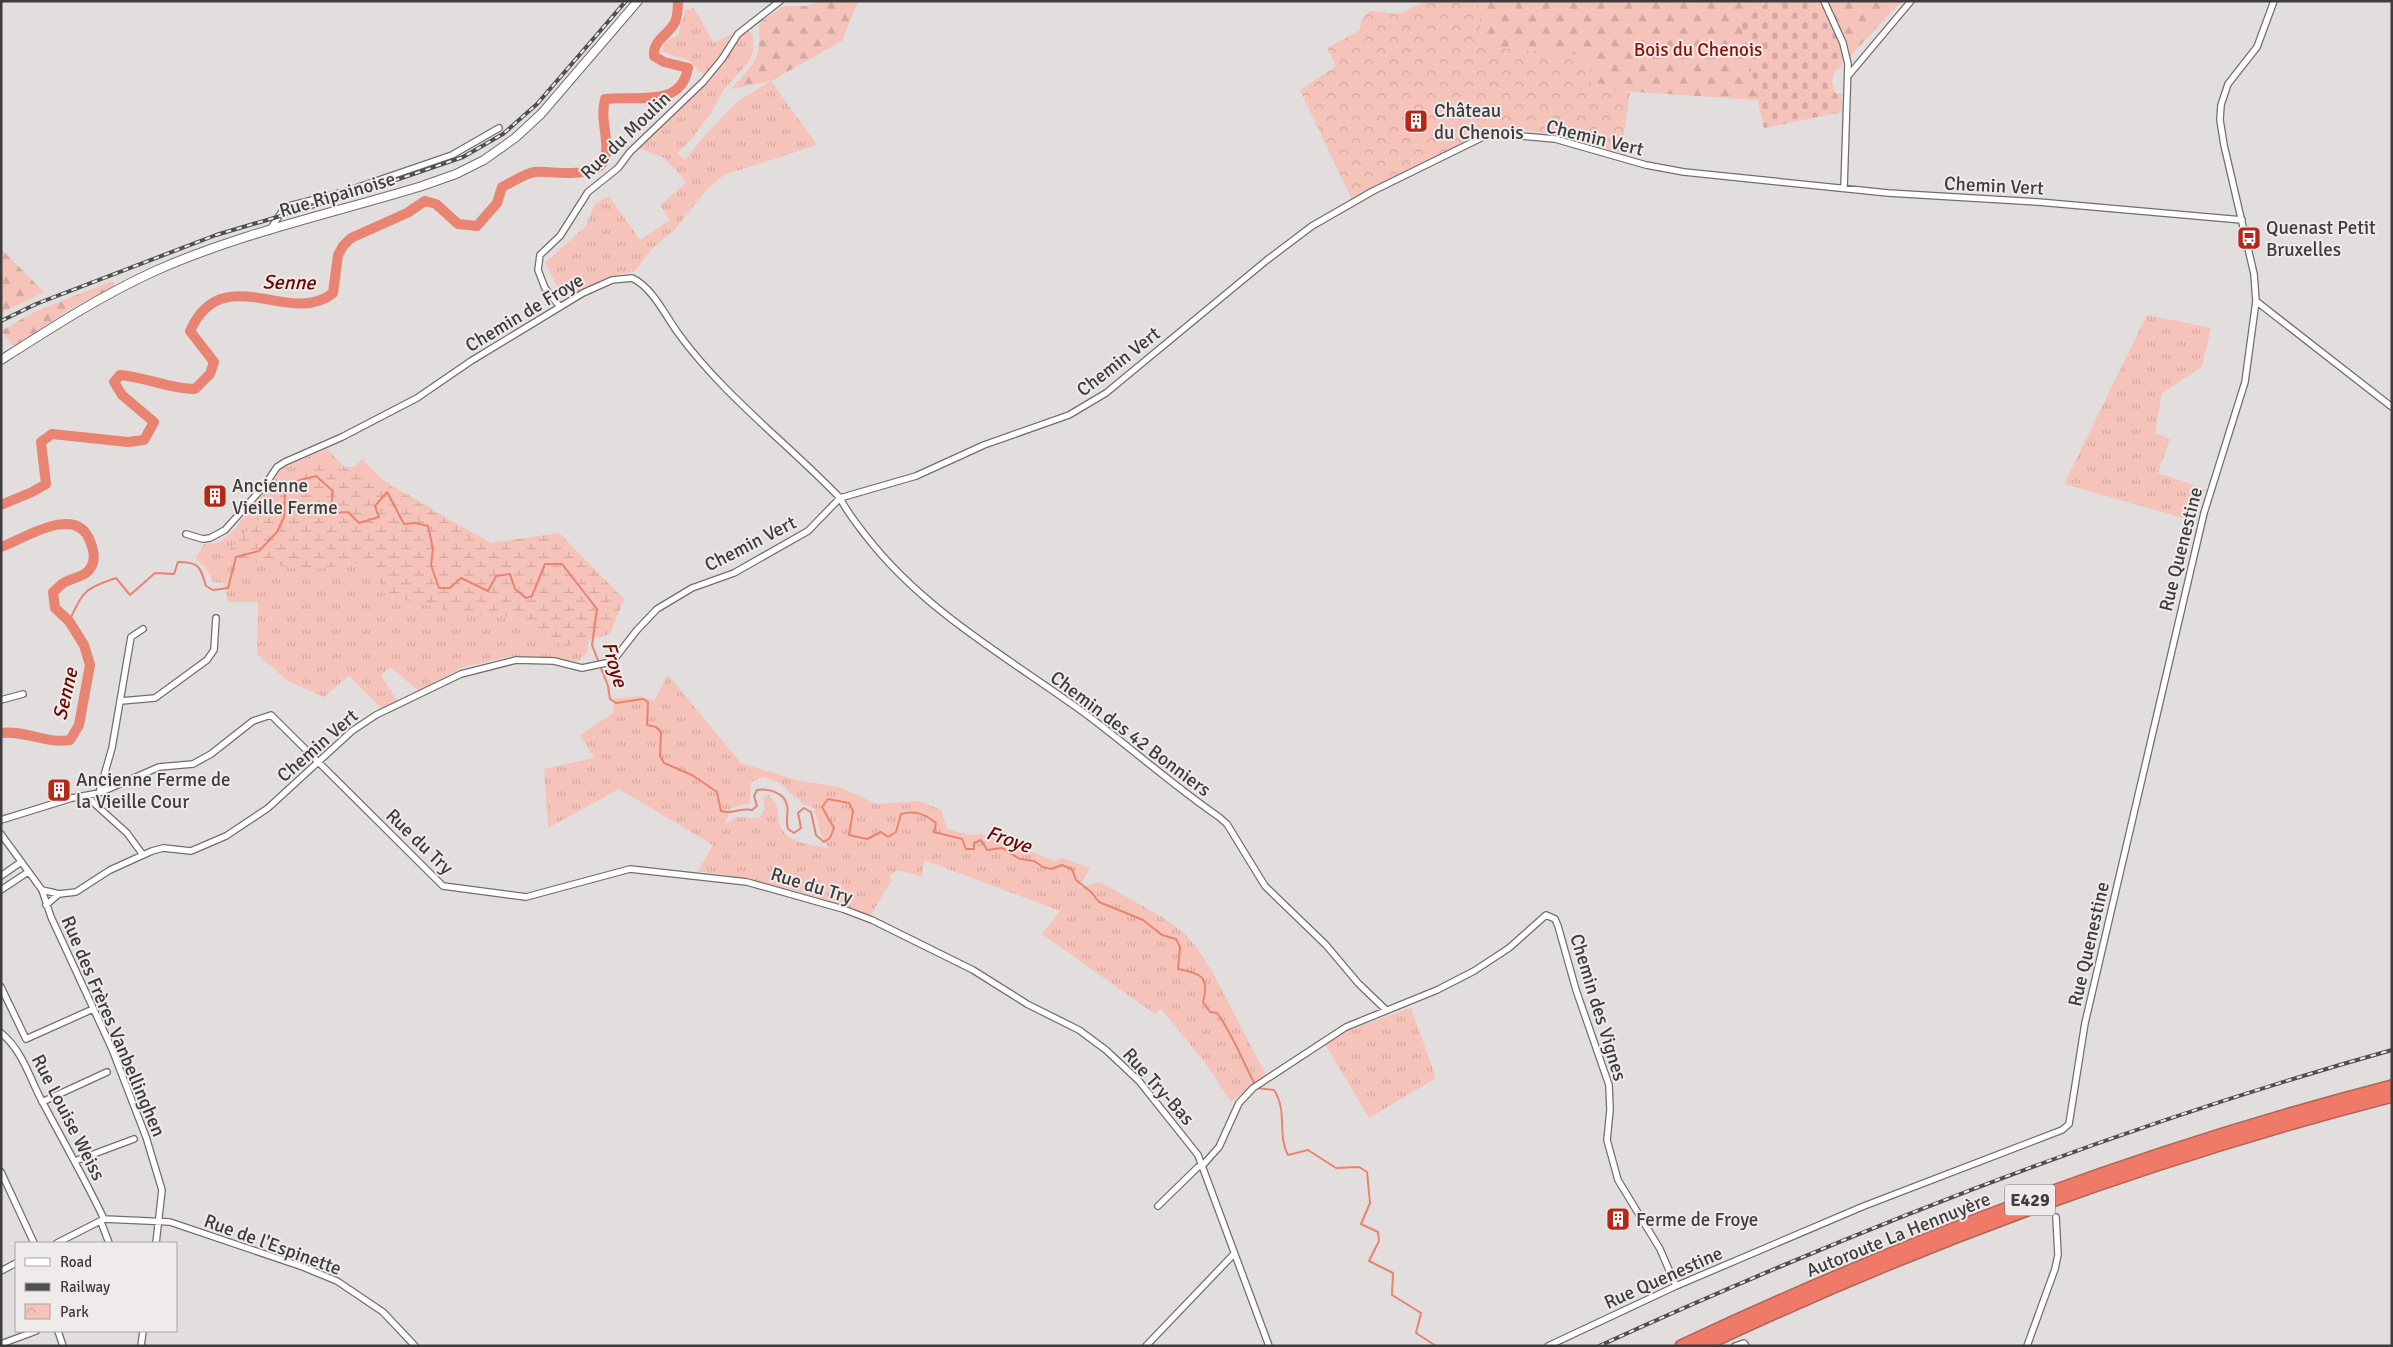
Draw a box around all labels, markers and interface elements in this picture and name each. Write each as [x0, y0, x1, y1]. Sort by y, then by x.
park label: Bois du Chenois [1634, 38, 1762, 62]
street label: Rue du Moulin [576, 87, 676, 185]
place label: Château du Chenois [1434, 99, 1524, 145]
building icon: Château du Chenois [1403, 108, 1429, 134]
street label: Chemin Vert [1544, 114, 1646, 162]
street label: Rue Ripainoise [276, 167, 398, 223]
street label: Chemin Vert [1944, 171, 2045, 201]
place label: Quenast Petit Bruxelles [2266, 216, 2376, 262]
bus stop icon: Quenast Petit Bruxelles [2236, 225, 2262, 251]
street label: Chemin de Froye [461, 268, 588, 358]
water label: Senne [262, 270, 317, 295]
street label: Chemin Vert [1072, 321, 1166, 402]
place label: Ancienne Vieille Ferme [232, 474, 338, 520]
building icon: Ancienne Vieille Ferme [202, 483, 228, 509]
street label: Rue Quenestine [2154, 485, 2208, 614]
street label: Chemin Vert [701, 510, 801, 577]
water label: Froye [596, 639, 633, 691]
water label: Senne [47, 665, 84, 723]
street label: Chemin des 42 Bonniers [1045, 666, 1215, 802]
street label: Chemin Vert [272, 704, 363, 788]
place label: Ancienne Ferme de la Vieille Cour [76, 768, 231, 814]
building icon: Ancienne Ferme de la Vieille Cour [46, 777, 72, 803]
street label: Rue du Try [381, 804, 458, 880]
water label: Froye [983, 820, 1036, 859]
street label: Rue du Try [768, 862, 856, 910]
street label: Rue Quenestine [2063, 880, 2115, 1009]
street label: Rue des Frères Vanbellinghen [56, 912, 171, 1140]
street label: Chemin des Vignes [1564, 931, 1632, 1084]
street label: Rue Try-Bas [1117, 1043, 1199, 1130]
street label: Rue Louise Weiss [26, 1050, 110, 1185]
road number: E429 [2005, 1184, 2055, 1216]
street label: Autoroute La Hennuyère [1803, 1187, 1994, 1283]
building icon: Ferme de Froye [1605, 1206, 1631, 1232]
place label: Ferme de Froye [1636, 1208, 1758, 1232]
street label: Rue de l'Espinette [201, 1209, 345, 1281]
street label: Rue Quenestine [1600, 1241, 1726, 1315]
legend [15, 1242, 178, 1332]
text: Road [60, 1253, 92, 1271]
text: Railway [60, 1278, 110, 1296]
text: Park [60, 1303, 89, 1321]

